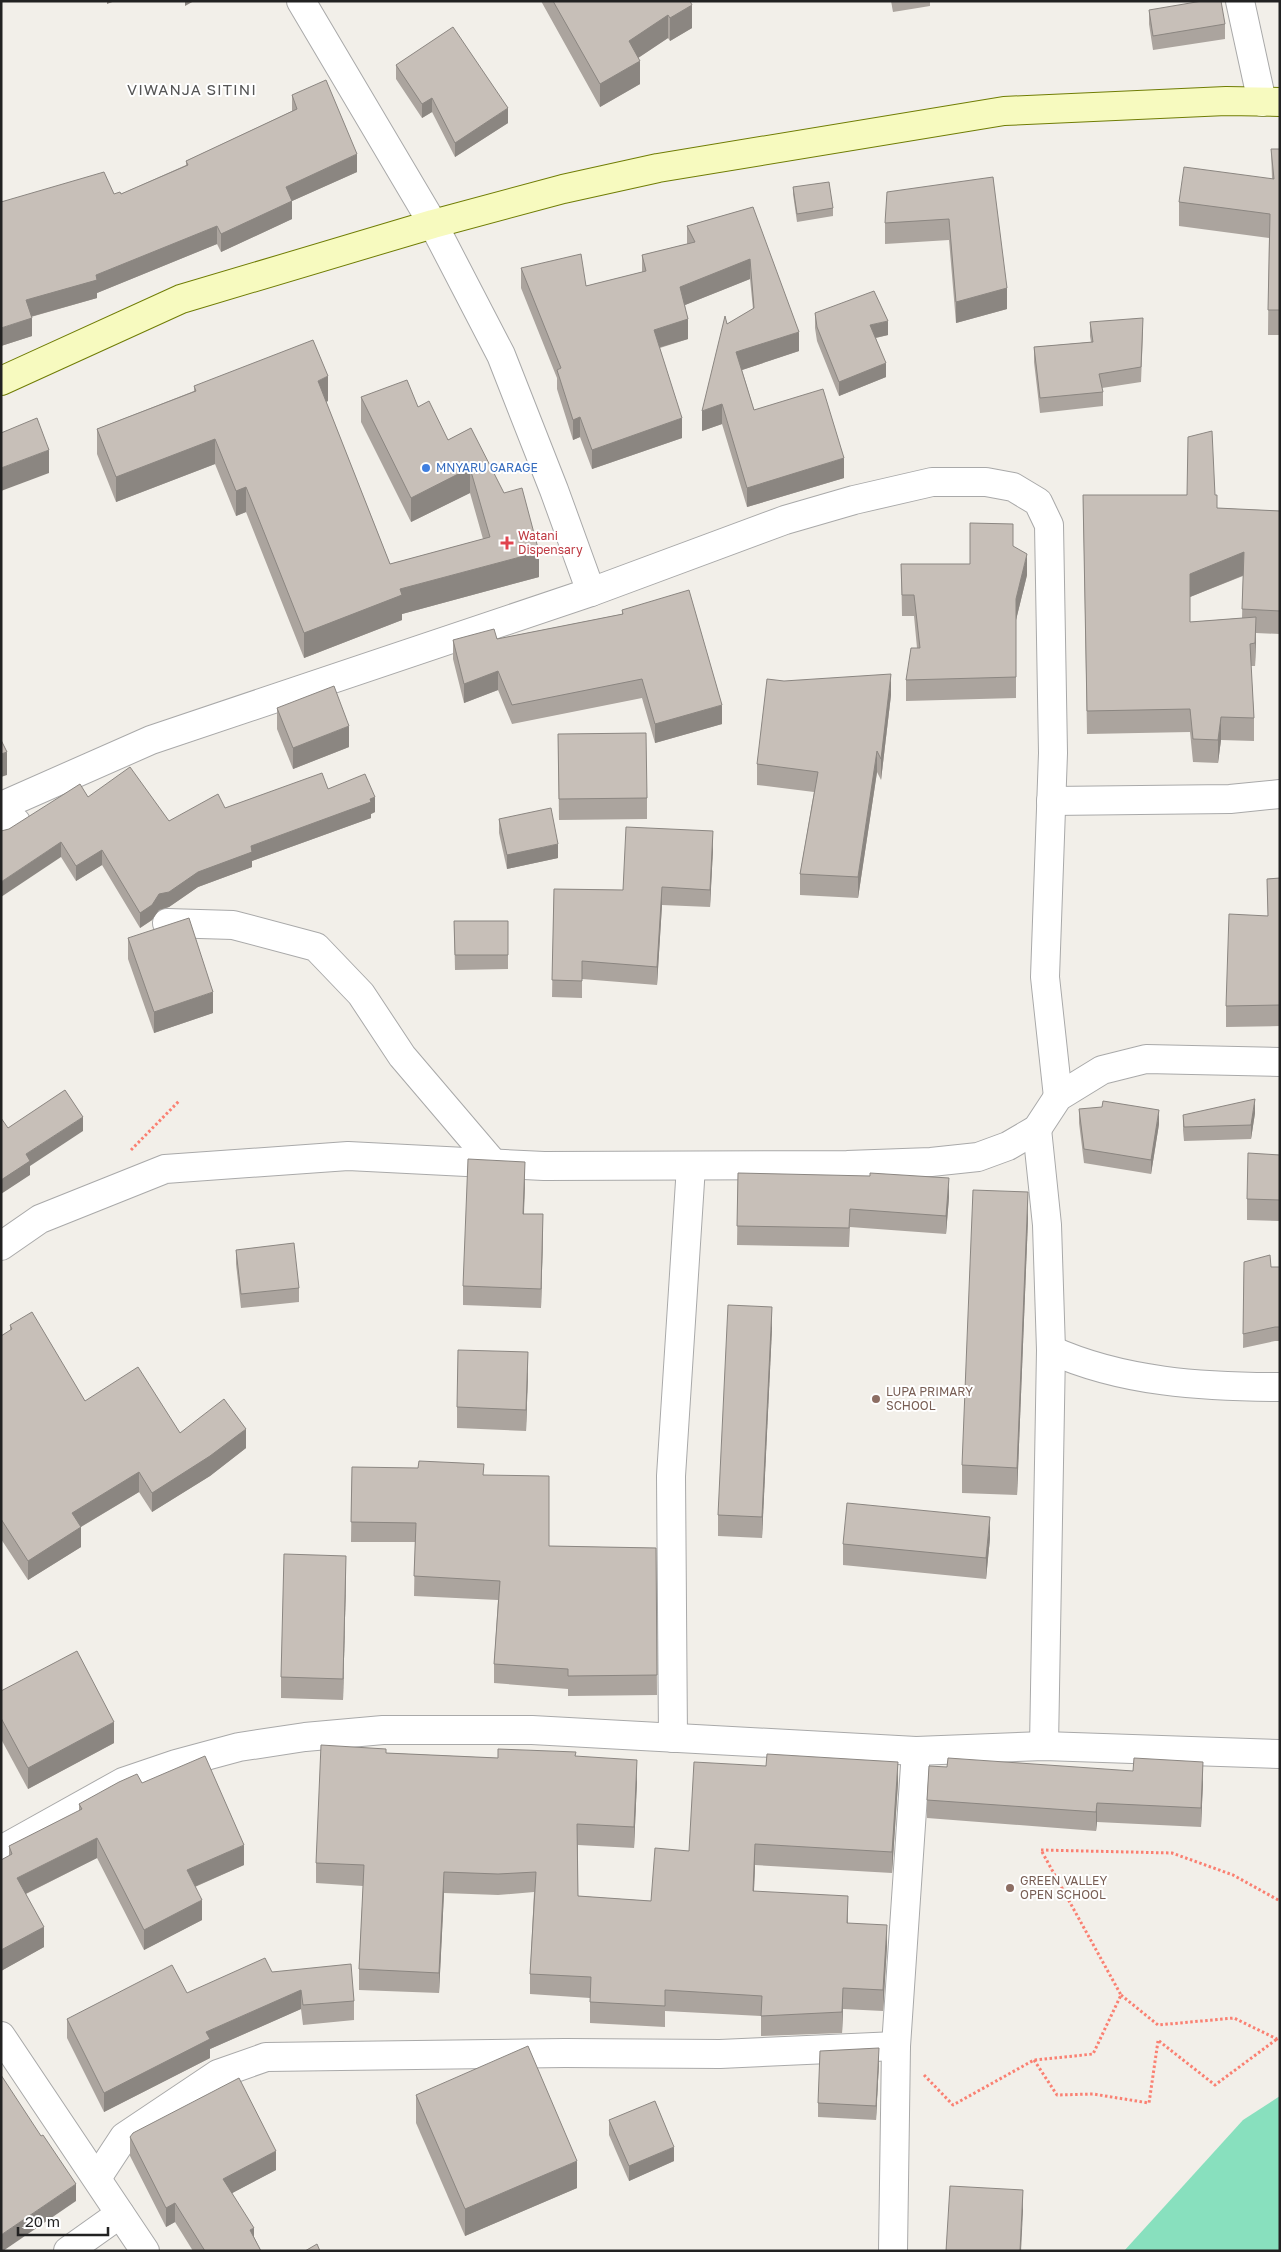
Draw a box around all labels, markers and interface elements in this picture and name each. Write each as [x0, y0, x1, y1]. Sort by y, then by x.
district label: VIWANJA SITINI [127, 80, 257, 98]
place label: MNYARU GARAGE [436, 460, 538, 475]
marker: MNYARU GARAGE [420, 462, 432, 474]
place label: Watani Dispensary [518, 528, 583, 557]
marker: Watani Dispensary [500, 536, 514, 550]
place label: LUPA PRIMARY SCHOOL [886, 1384, 973, 1413]
marker: LUPA PRIMARY SCHOOL [870, 1393, 882, 1405]
place label: GREEN VALLEY OPEN SCHOOL [1020, 1873, 1108, 1902]
marker: GREEN VALLEY OPEN SCHOOL [1004, 1882, 1016, 1894]
scale bar [18, 2204, 108, 2236]
text: 20 m [25, 2212, 60, 2230]

